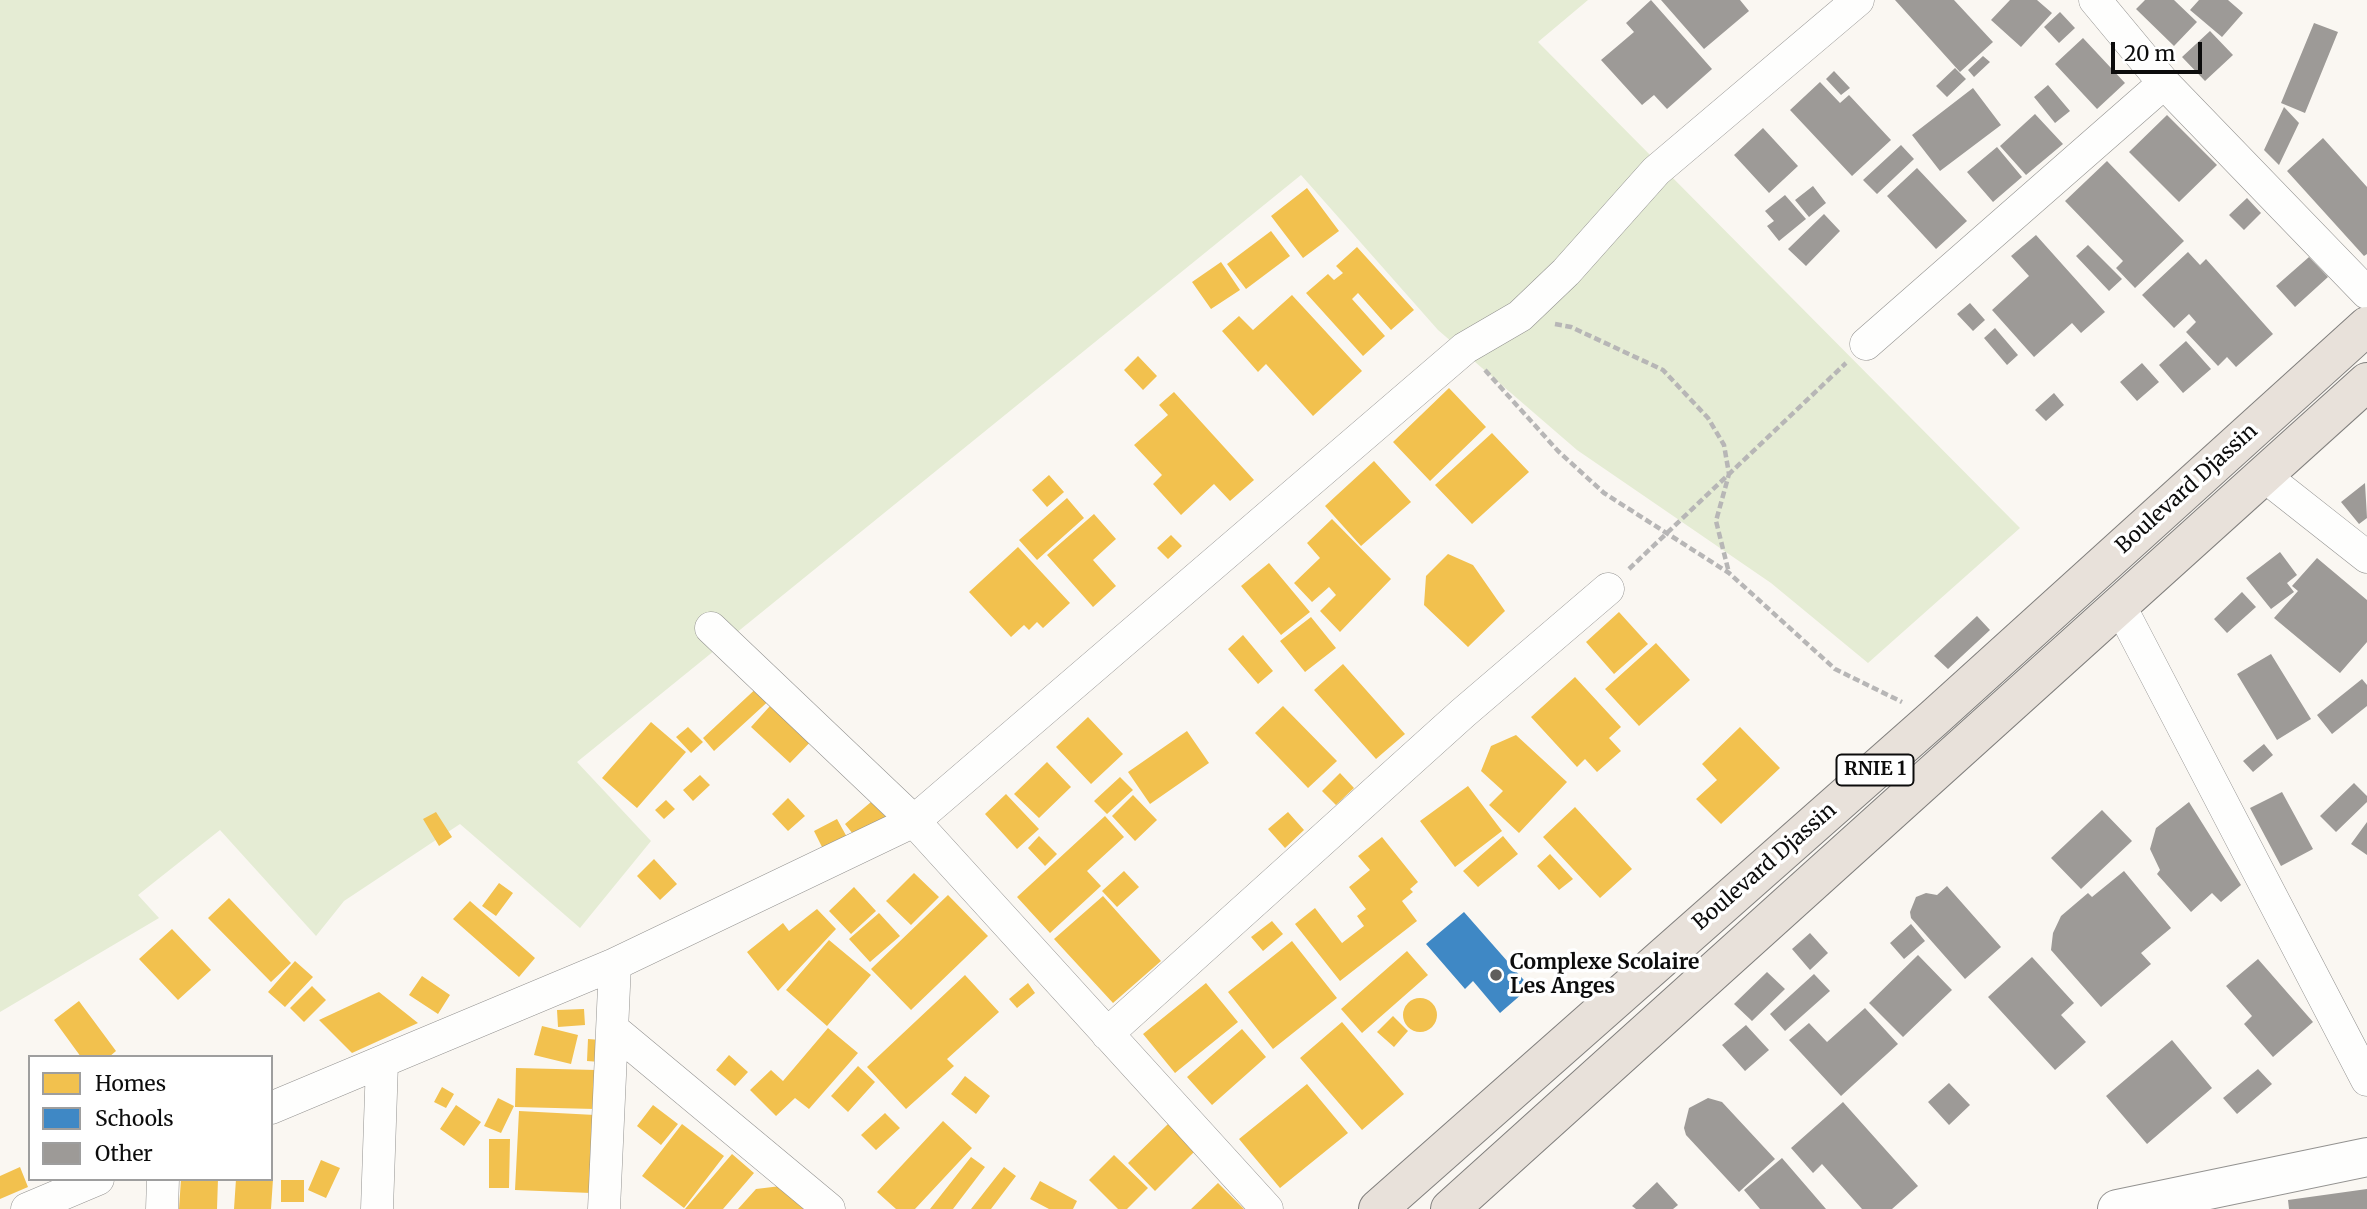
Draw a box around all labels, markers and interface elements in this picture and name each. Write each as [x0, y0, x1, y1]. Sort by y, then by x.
scale bar [2115, 28, 2206, 72]
text: 20 m [2124, 40, 2175, 67]
street label: Boulevard Djassin [2111, 419, 2263, 559]
road number: RNIE 1 [1836, 754, 1913, 786]
street label: Boulevard Djassin [1688, 798, 1842, 936]
place label: Complexe Scolaire Les Anges [1510, 950, 1699, 1000]
marker: Complexe Scolaire Les Anges [1488, 967, 1504, 983]
legend [28, 1055, 273, 1181]
text: Homes [95, 1070, 166, 1097]
text: Schools [95, 1105, 174, 1132]
text: Other [95, 1140, 153, 1167]

